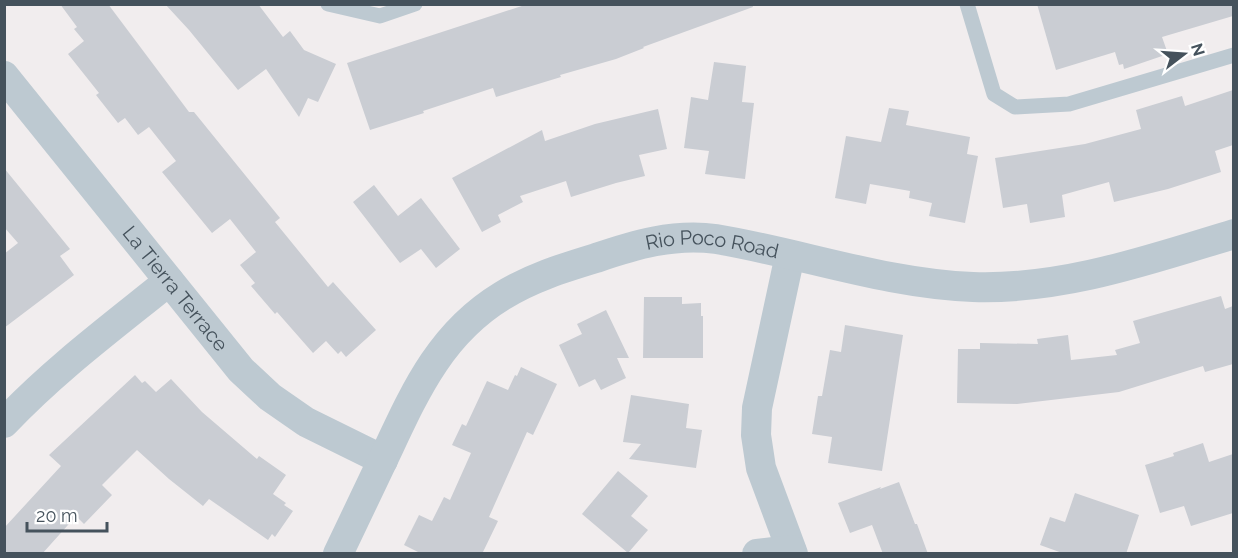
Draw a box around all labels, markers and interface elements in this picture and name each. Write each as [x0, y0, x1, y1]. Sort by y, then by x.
north arrow [1154, 24, 1214, 84]
text: N [1187, 41, 1209, 58]
street label: La Tierra Terrace [118, 221, 233, 356]
street label: Rio Poco Road [643, 225, 781, 263]
scale bar [27, 495, 106, 533]
text: 20 m [36, 505, 78, 526]

